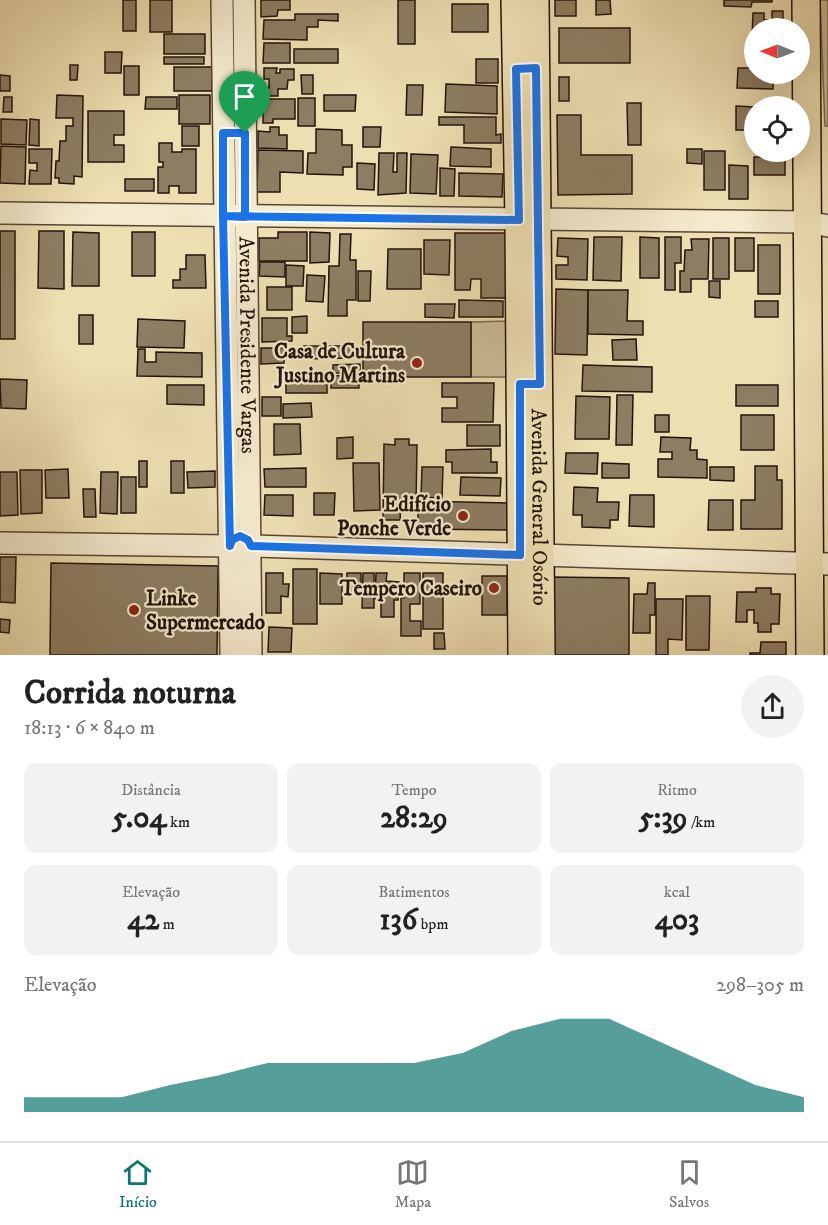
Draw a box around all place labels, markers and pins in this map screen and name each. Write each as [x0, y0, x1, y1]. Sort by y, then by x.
pin [219, 71, 270, 133]
place label: Casa de Cultura Justino Martins [274, 339, 406, 389]
marker: Casa de Cultura Justino Martins [410, 356, 424, 370]
place label: Edifício Ponche Verde [337, 492, 451, 542]
marker: Edifício Ponche Verde [456, 509, 470, 523]
place label: Tempero Caseiro [339, 576, 482, 602]
marker: Tempero Caseiro [487, 581, 501, 595]
place label: Linke Supermercado [146, 586, 265, 636]
marker: Linke Supermercado [127, 603, 141, 617]

